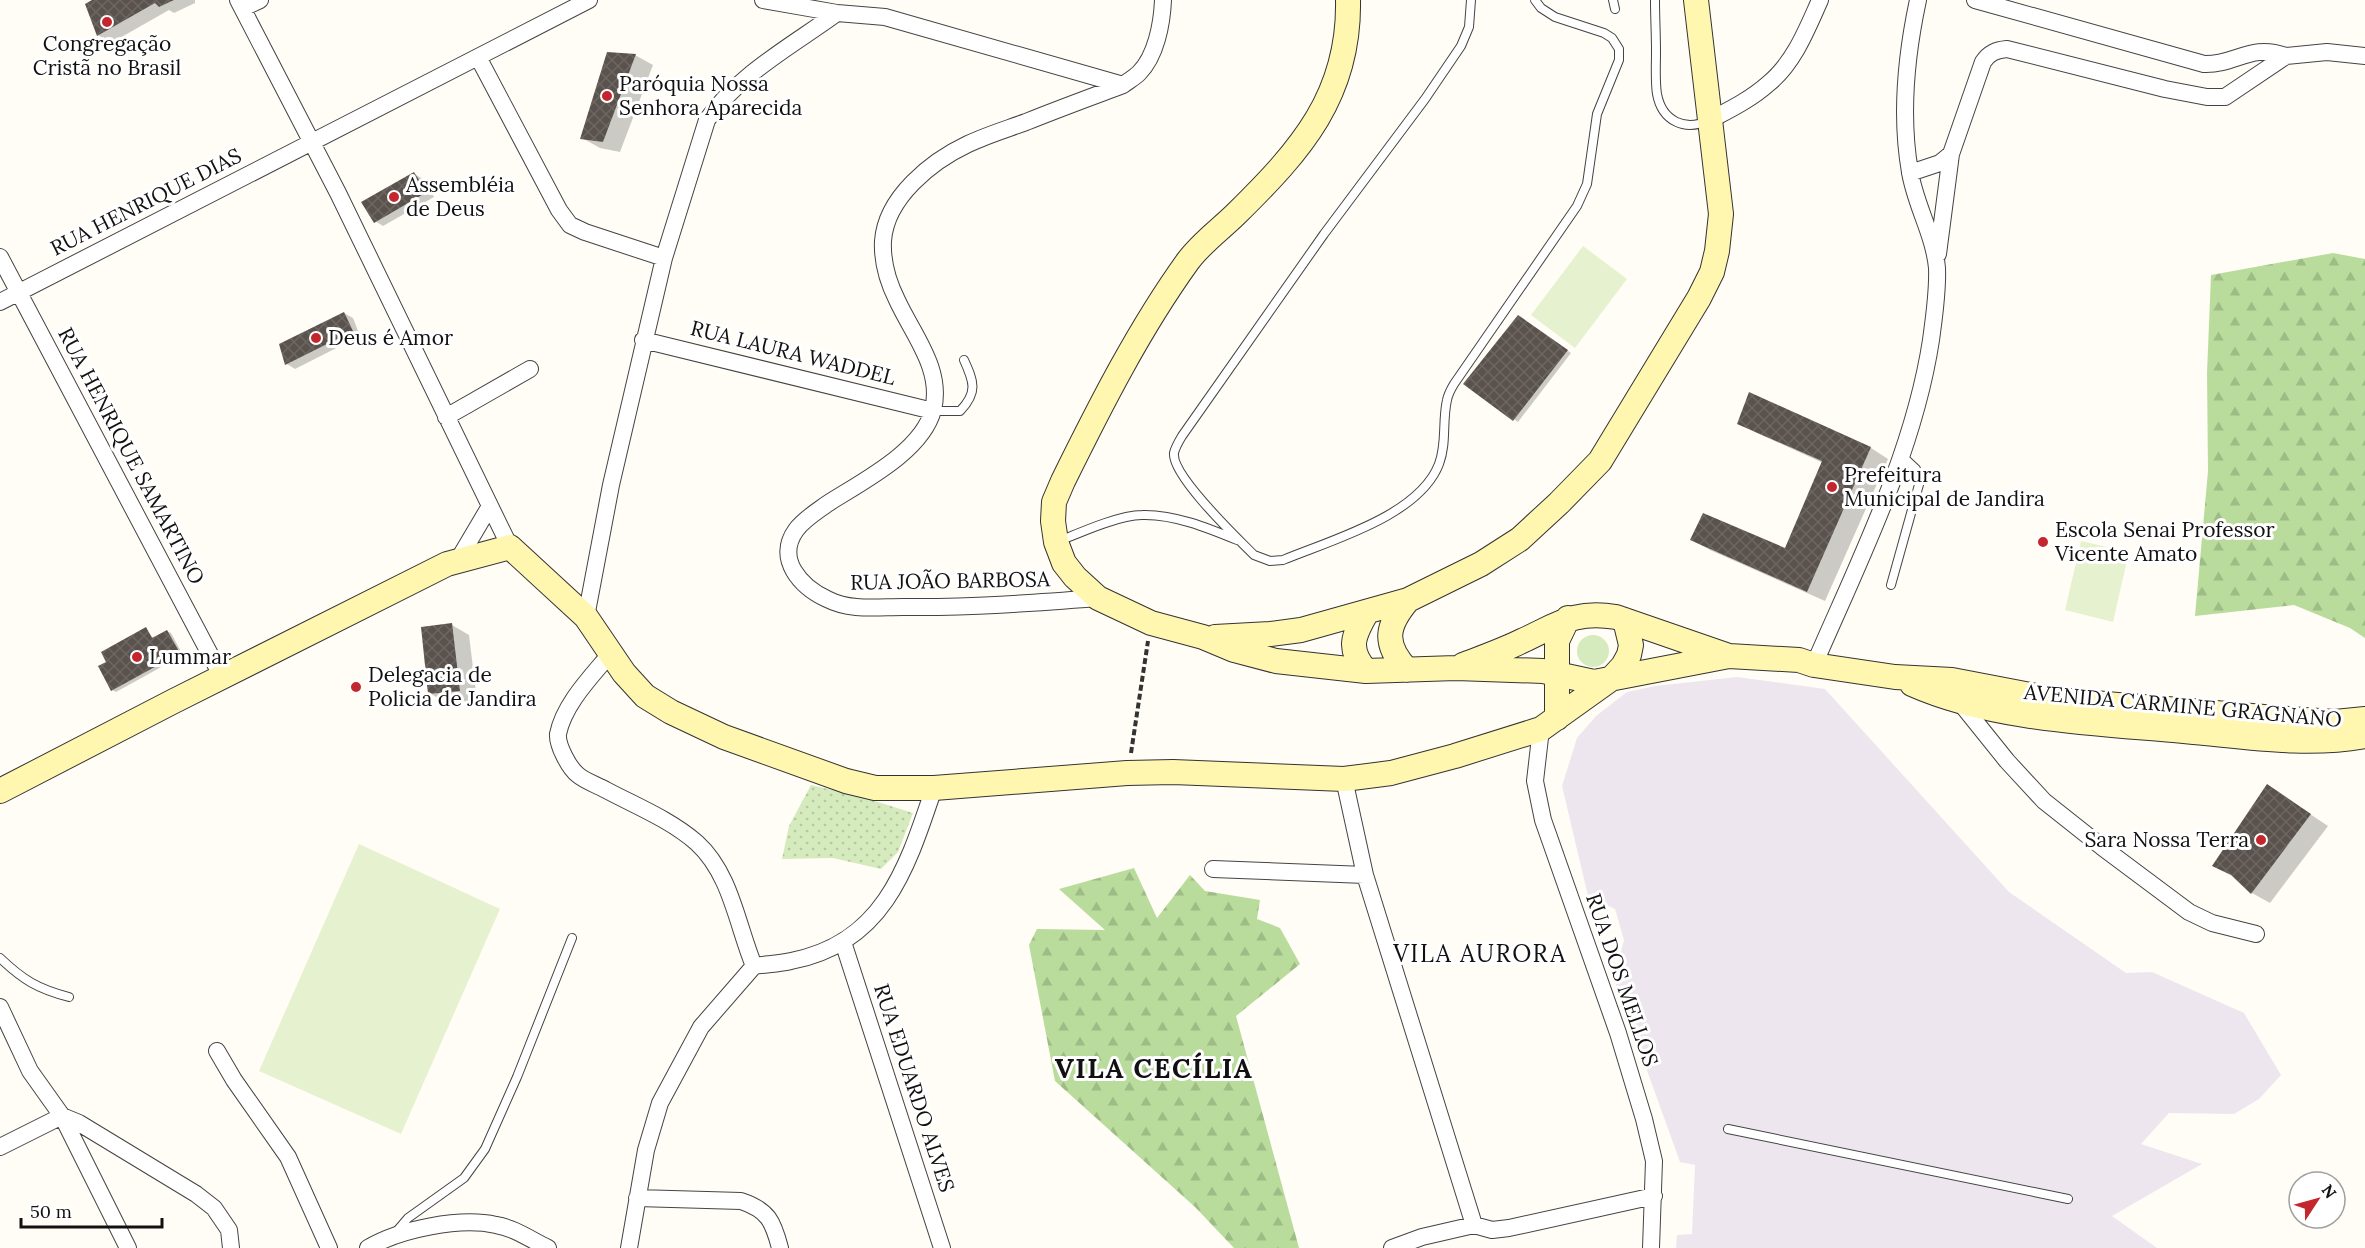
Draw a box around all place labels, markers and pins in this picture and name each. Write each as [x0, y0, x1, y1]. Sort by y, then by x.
marker: Congregação Cristã no Brasil [100, 15, 114, 29]
place label: Congregação Cristã no Brasil [33, 30, 181, 81]
place label: Paróquia Nossa Senhora Aparecida [619, 70, 803, 121]
marker: Paróquia Nossa Senhora Aparecida [600, 89, 614, 103]
place label: Assembléia de Deus [405, 171, 515, 222]
marker: Assembléia de Deus [387, 190, 401, 204]
place label: Deus é Amor [328, 324, 453, 351]
marker: Deus é Amor [309, 331, 323, 345]
place label: Prefeitura Municipal de Jandira [1844, 461, 2045, 512]
marker: Prefeitura Municipal de Jandira [1825, 480, 1839, 494]
place label: Escola Senai Professor Vicente Amato [2054, 516, 2275, 567]
marker: Escola Senai Professor Vicente Amato [2036, 535, 2050, 549]
place label: Lummar [149, 643, 231, 670]
marker: Lummar [130, 650, 144, 664]
place label: Delegacia de Policia de Jandira [368, 661, 537, 712]
marker: Delegacia de Policia de Jandira [349, 680, 363, 694]
place label: Sara Nossa Terra [2084, 826, 2249, 853]
marker: Sara Nossa Terra [2254, 833, 2268, 847]

